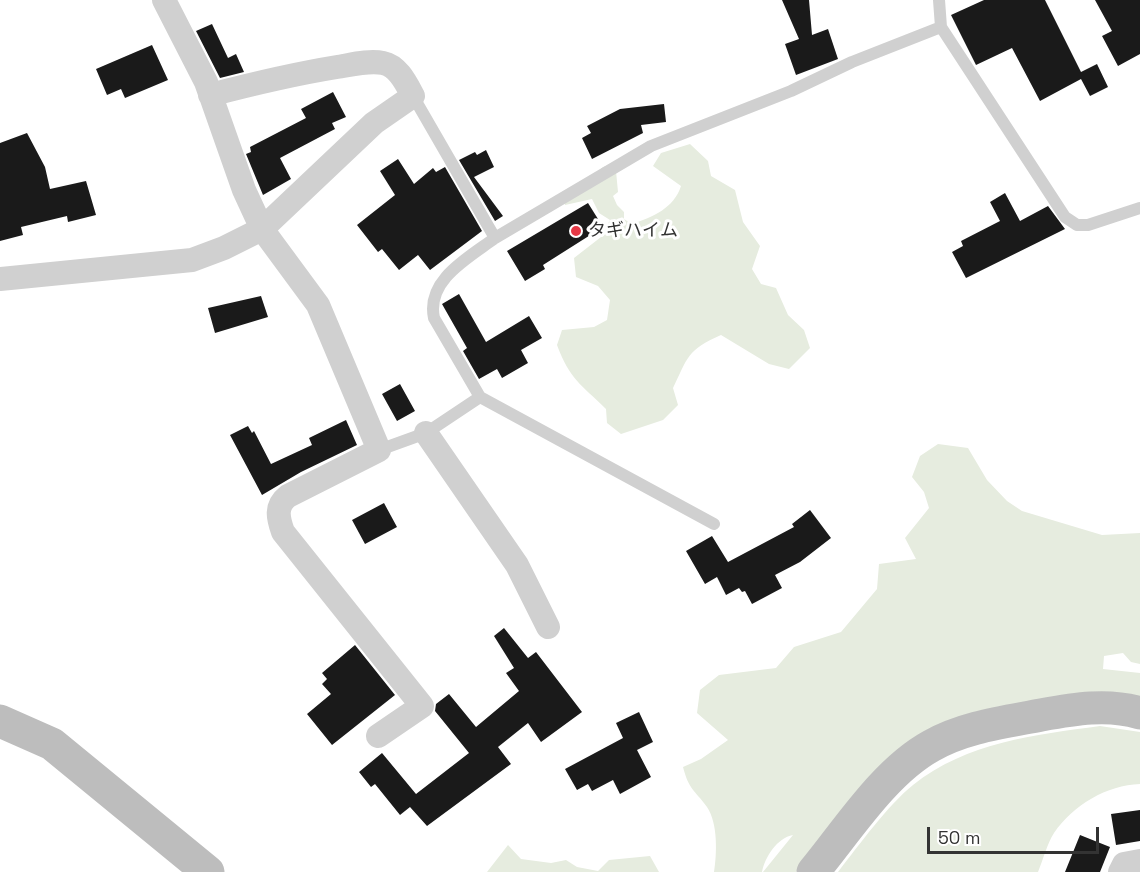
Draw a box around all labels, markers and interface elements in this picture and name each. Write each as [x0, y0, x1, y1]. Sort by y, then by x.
place label: タギハイム [588, 220, 678, 242]
marker: タギハイム [569, 224, 583, 238]
scale bar [930, 815, 1102, 853]
text: 50 m [938, 826, 980, 849]

